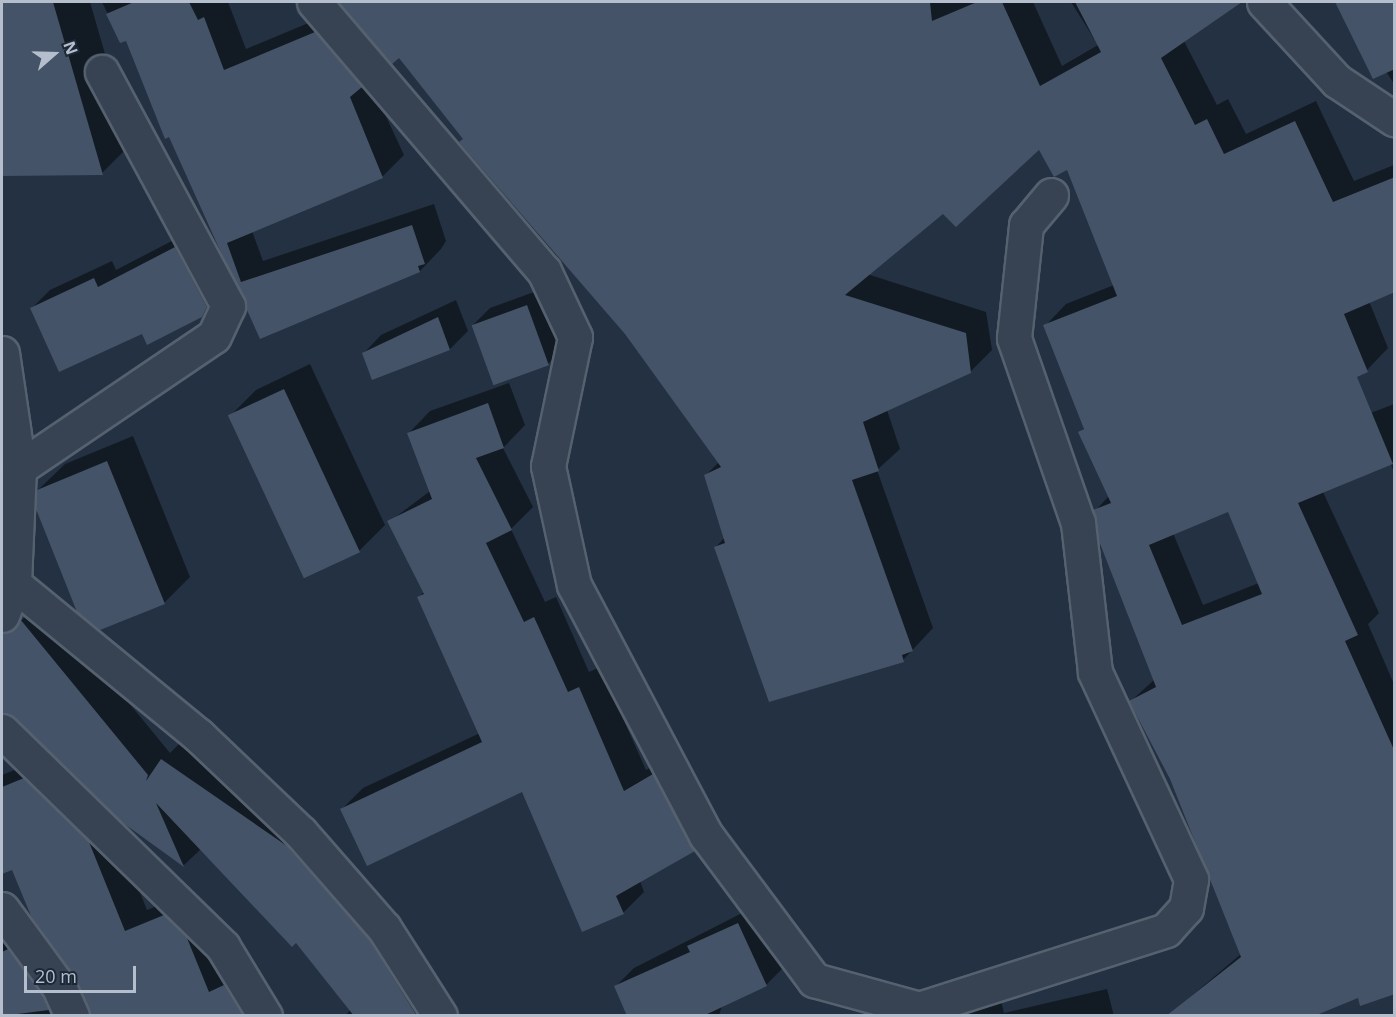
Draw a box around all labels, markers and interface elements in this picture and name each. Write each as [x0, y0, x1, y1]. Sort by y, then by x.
north arrow [24, 24, 84, 84]
text: N [58, 38, 83, 58]
scale bar [27, 954, 140, 992]
text: 20 m [35, 964, 77, 988]

